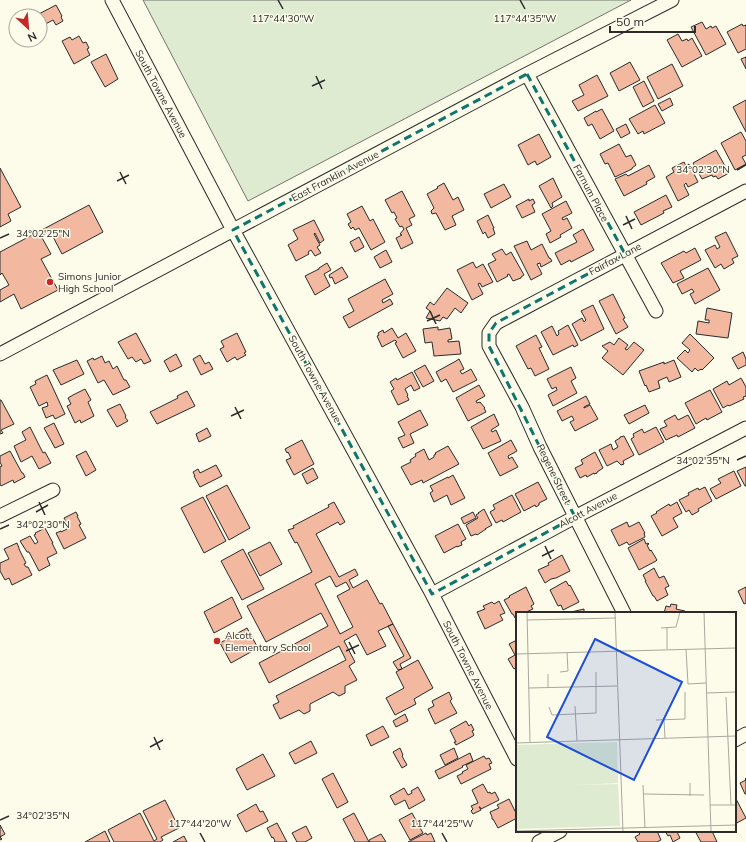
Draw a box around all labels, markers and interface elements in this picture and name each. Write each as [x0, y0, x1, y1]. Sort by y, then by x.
north arrow [8, 8, 48, 48]
scale bar [610, 8, 695, 34]
text: 117°44'30"W [252, 12, 314, 25]
text: 117°44'35"W [494, 12, 556, 25]
text: 50 m [616, 14, 644, 29]
text: N [26, 29, 39, 45]
street label: South Towne Avenue [132, 48, 190, 140]
street label: East Franklin Avenue [289, 147, 381, 205]
street label: Farnum Place [570, 162, 612, 224]
text: 34°02'30"N [676, 163, 730, 176]
text: 34°02'25"N [16, 227, 70, 240]
street label: Fairfax Lane [586, 240, 644, 278]
place label: Simons Junior High School [58, 270, 122, 295]
marker: Simons Junior High School [45, 277, 55, 287]
street label: South Towne Avenue [286, 333, 344, 425]
street label: Regene Street [534, 442, 574, 507]
text: 34°02'35"N [676, 454, 730, 467]
street label: Alcott Avenue [556, 489, 620, 531]
text: 34°02'30"N [16, 518, 70, 531]
inset map [516, 612, 736, 832]
street label: South Towne Avenue [440, 618, 496, 712]
place label: Alcott Elementary School [225, 629, 311, 654]
marker: Alcott Elementary School [212, 636, 222, 646]
text: 34°02'35"N [16, 809, 70, 822]
text: 117°44'20"W [169, 817, 231, 830]
text: 117°44'25"W [411, 817, 473, 830]

